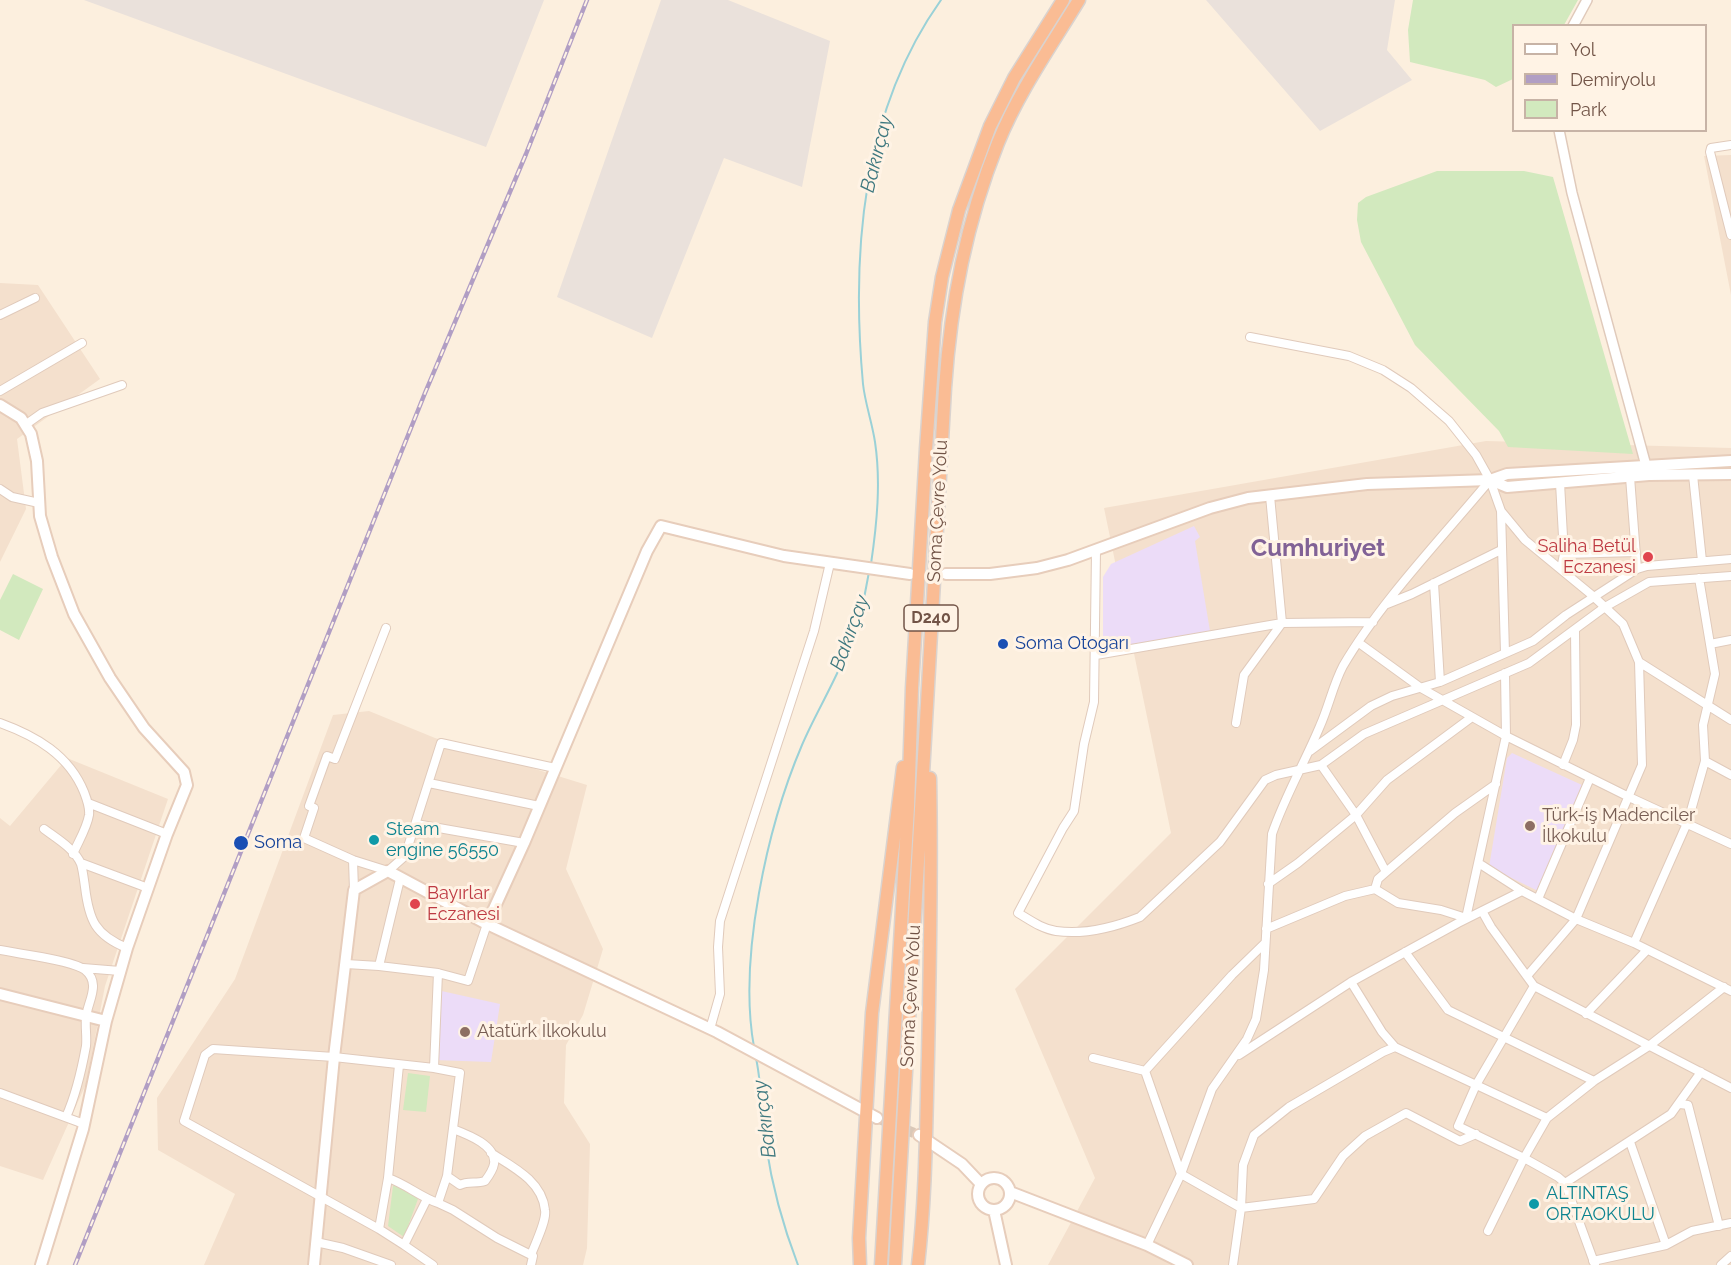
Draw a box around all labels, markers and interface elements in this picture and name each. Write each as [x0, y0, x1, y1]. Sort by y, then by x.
legend [1512, 24, 1707, 132]
text: Yol [1570, 39, 1596, 60]
text: Demiryolu [1570, 69, 1656, 90]
text: Park [1570, 99, 1607, 120]
water label: Bakırçay [856, 113, 898, 195]
street label: Soma Çevre Yolu [923, 439, 953, 583]
district label: Cumhuriyet [1251, 535, 1385, 563]
place label: Saliha Betül Eczanesi [1537, 536, 1636, 578]
marker: Saliha Betül Eczanesi [1641, 550, 1655, 564]
water label: Bakırçay [825, 592, 875, 674]
road number: D240 [904, 605, 958, 631]
place label: Soma Otogarı [1015, 633, 1129, 655]
marker: Soma Otogarı [996, 637, 1010, 651]
place label: Türk-iş Madenciler İlkokulu [1542, 805, 1695, 848]
place label: Steam engine 56550 [386, 819, 499, 862]
marker: Türk-iş Madenciler İlkokulu [1523, 819, 1537, 833]
place label: Soma [254, 832, 302, 854]
marker: Steam engine 56550 [367, 833, 381, 847]
marker: Soma [232, 834, 250, 852]
place label: Bayırlar Eczanesi [427, 883, 500, 926]
marker: Bayırlar Eczanesi [408, 897, 422, 911]
street label: Soma Çevre Yolu [896, 924, 926, 1068]
place label: Atatürk İlkokulu [477, 1021, 607, 1043]
marker: Atatürk İlkokulu [458, 1025, 472, 1039]
water label: Bakırçay [748, 1079, 782, 1159]
place label: ALTINTAŞ ORTAOKULU [1546, 1183, 1655, 1226]
marker: ALTINTAŞ ORTAOKULU [1527, 1197, 1541, 1211]

